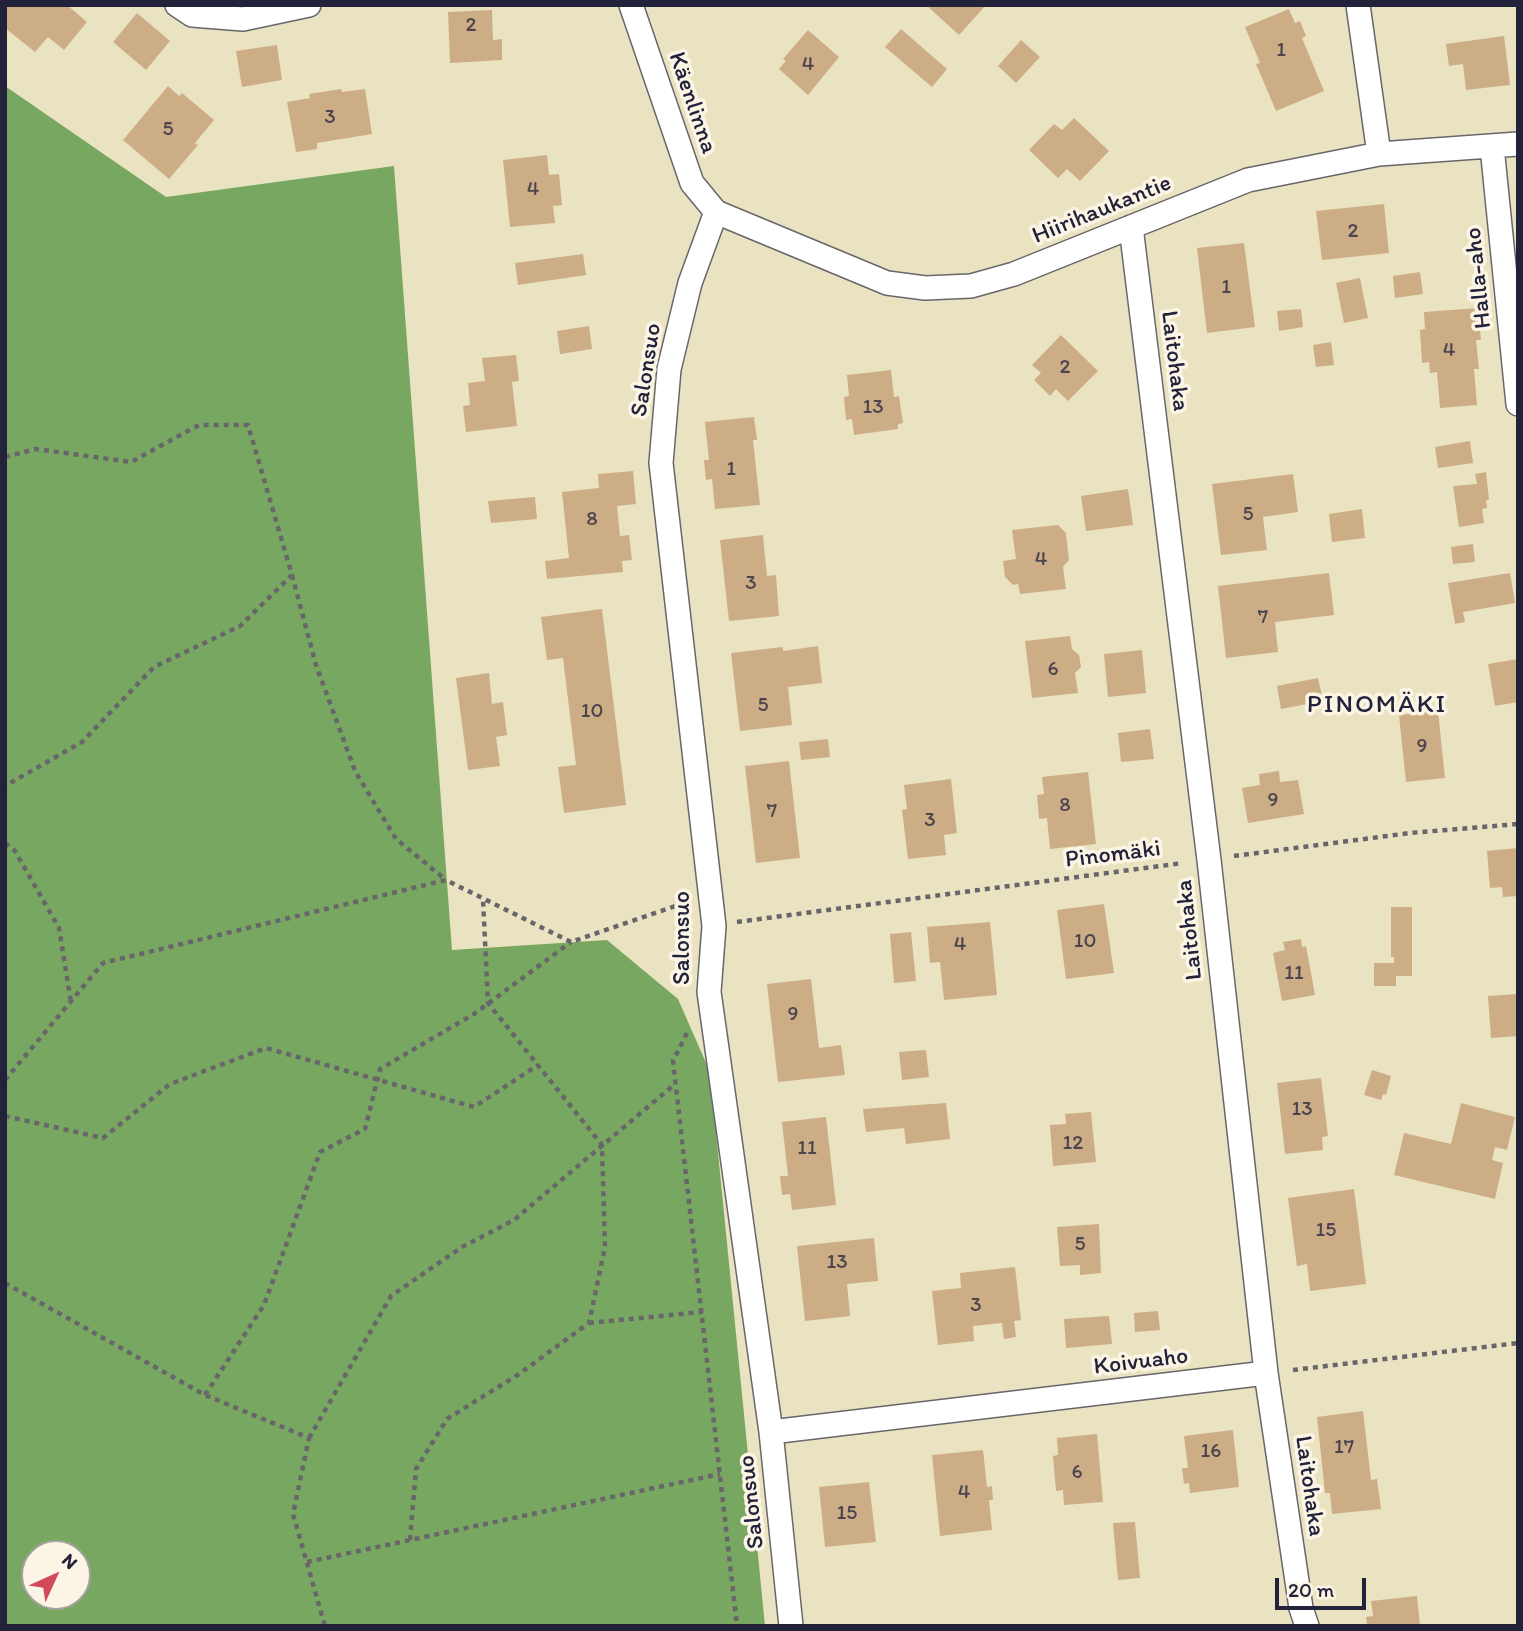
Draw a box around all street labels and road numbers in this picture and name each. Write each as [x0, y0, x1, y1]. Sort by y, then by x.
street label: Käenlinna [661, 48, 723, 158]
street label: Hiirihaukantie [1028, 169, 1176, 251]
street label: Halla-aho [1459, 226, 1499, 330]
street label: Laitohaka [1154, 309, 1194, 413]
street label: Salonsuo [625, 321, 669, 419]
street label: Pinomäki [1064, 835, 1162, 875]
street label: Laitohaka [1170, 878, 1210, 982]
street label: Salonsuo [669, 891, 697, 985]
street label: Koivuaho [1092, 1342, 1190, 1382]
street label: Laitohaka [1288, 1434, 1330, 1538]
street label: Salonsuo [733, 1454, 771, 1550]

